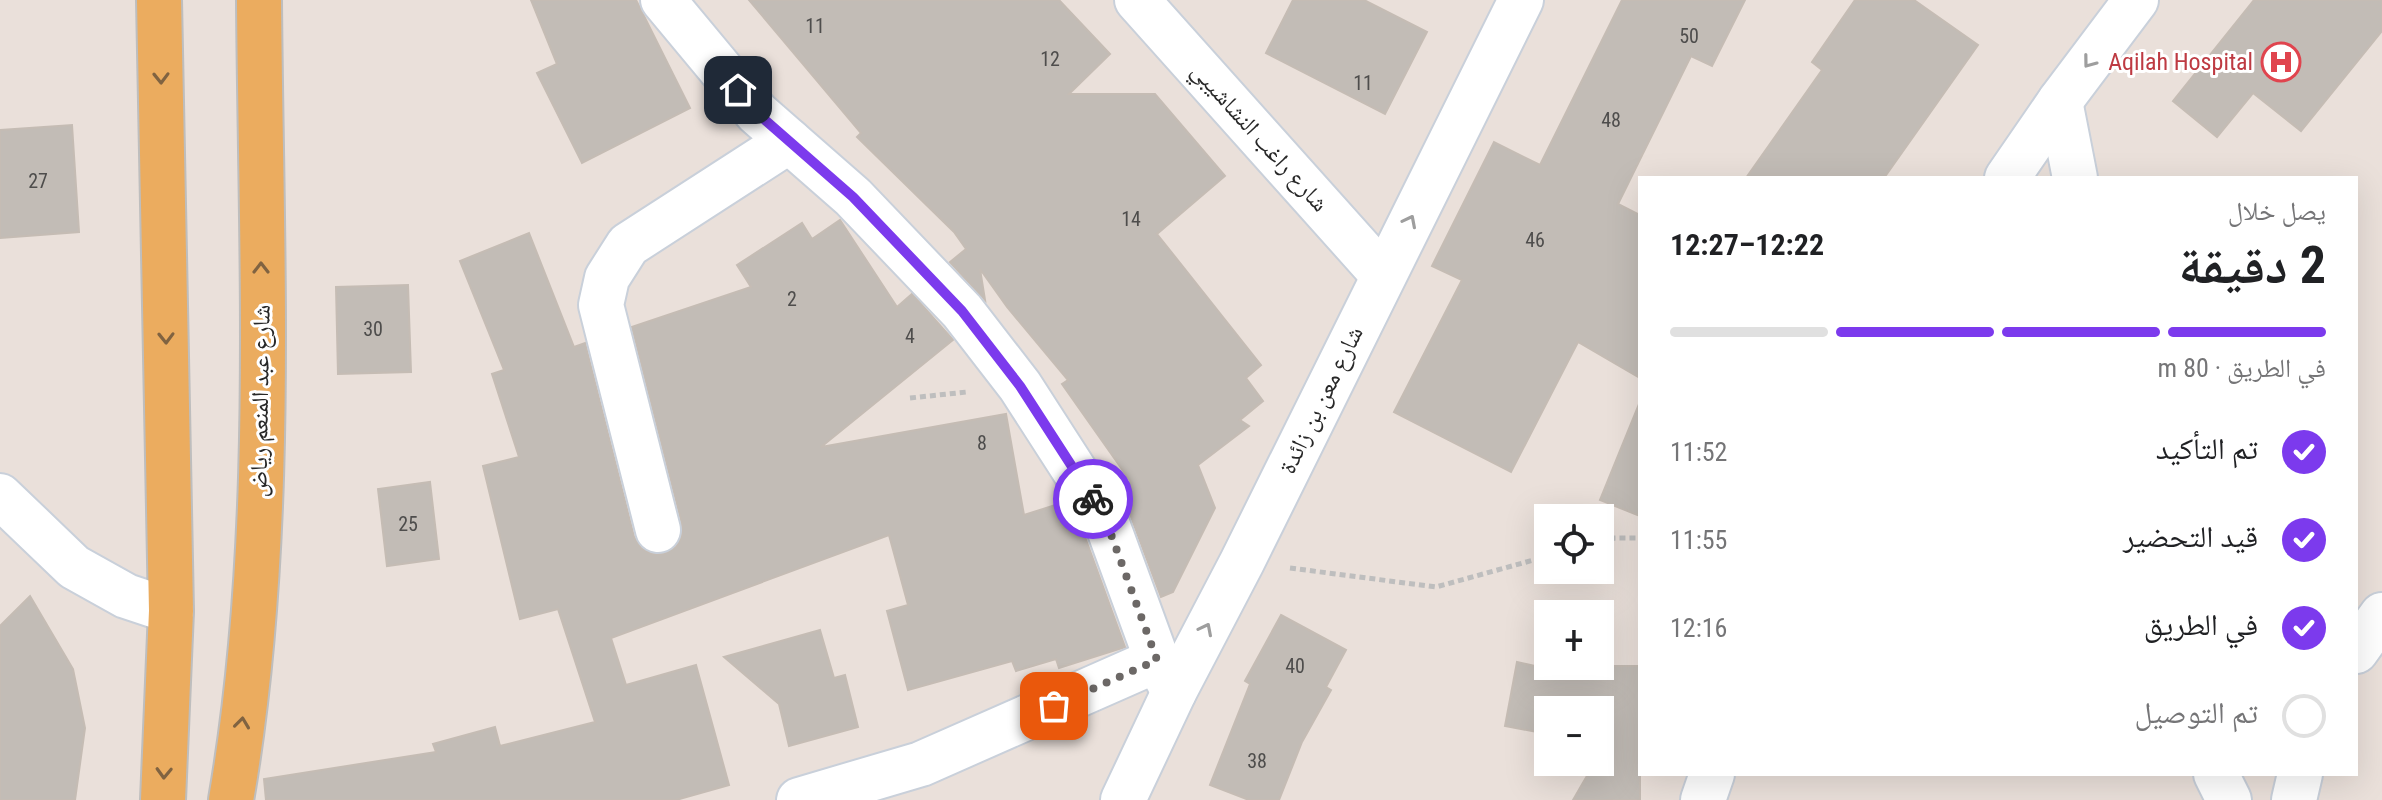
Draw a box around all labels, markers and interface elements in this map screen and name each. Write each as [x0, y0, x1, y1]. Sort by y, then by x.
house number: 11 [805, 14, 825, 38]
house number: 50 [1679, 24, 1699, 48]
hospital icon: Aqilah Hospital [2260, 41, 2302, 83]
house number: 12 [1040, 47, 1060, 71]
place label: Aqilah Hospital [2108, 48, 2253, 76]
one-way arrow [2084, 53, 2099, 68]
pin [704, 56, 772, 124]
street label: شارع راغب النشاشيبي [1182, 57, 1334, 221]
icon: home [716, 68, 760, 112]
house number: 11 [1353, 71, 1373, 95]
one-way arrow [152, 72, 170, 85]
house number: 48 [1601, 108, 1621, 132]
house number: 27 [28, 169, 48, 193]
text: يصل خلال [2228, 196, 2326, 226]
house number: 14 [1121, 207, 1141, 231]
one-way arrow [1400, 215, 1416, 230]
text: 12:22–12:27 [1670, 227, 1824, 262]
house number: 46 [1525, 228, 1545, 252]
text: 2 دقيقة [2179, 235, 2326, 296]
one-way arrow [252, 261, 270, 274]
house number: 2 [787, 287, 797, 311]
street label: شارع عبد المنعم رياض [244, 304, 278, 498]
house number: 30 [363, 317, 383, 341]
street label: شارع معن بن زائدة [1273, 322, 1370, 479]
house number: 4 [905, 324, 915, 348]
one-way arrow [157, 332, 174, 345]
text: في الطريق · 80 m [2158, 353, 2326, 383]
icon: check [2282, 430, 2326, 474]
house number: 8 [977, 431, 987, 455]
text: تم التأكيد [2156, 431, 2258, 466]
text: 11:52 [1670, 437, 1727, 467]
courier [1053, 459, 1133, 539]
icon: bike [1071, 477, 1115, 521]
map controls [1534, 504, 1614, 776]
button: locate [1534, 504, 1614, 584]
house number: 25 [398, 512, 418, 536]
icon: check [2282, 518, 2326, 562]
text: قيد التحضير [2123, 519, 2258, 554]
text: 11:55 [1670, 525, 1727, 555]
button: + [1534, 600, 1614, 680]
icon: check [2282, 606, 2326, 650]
text: في الطريق [2144, 607, 2258, 642]
text: 12:16 [1670, 613, 1727, 643]
one-way arrow [1197, 623, 1212, 638]
house number: 40 [1285, 654, 1305, 678]
pin [1020, 672, 1088, 740]
icon: bag [1032, 684, 1076, 728]
text: تم التوصيل [2135, 695, 2258, 730]
button: − [1534, 696, 1614, 776]
one-way arrow [233, 716, 250, 730]
house number: 38 [1247, 749, 1267, 773]
one-way arrow [156, 767, 173, 780]

